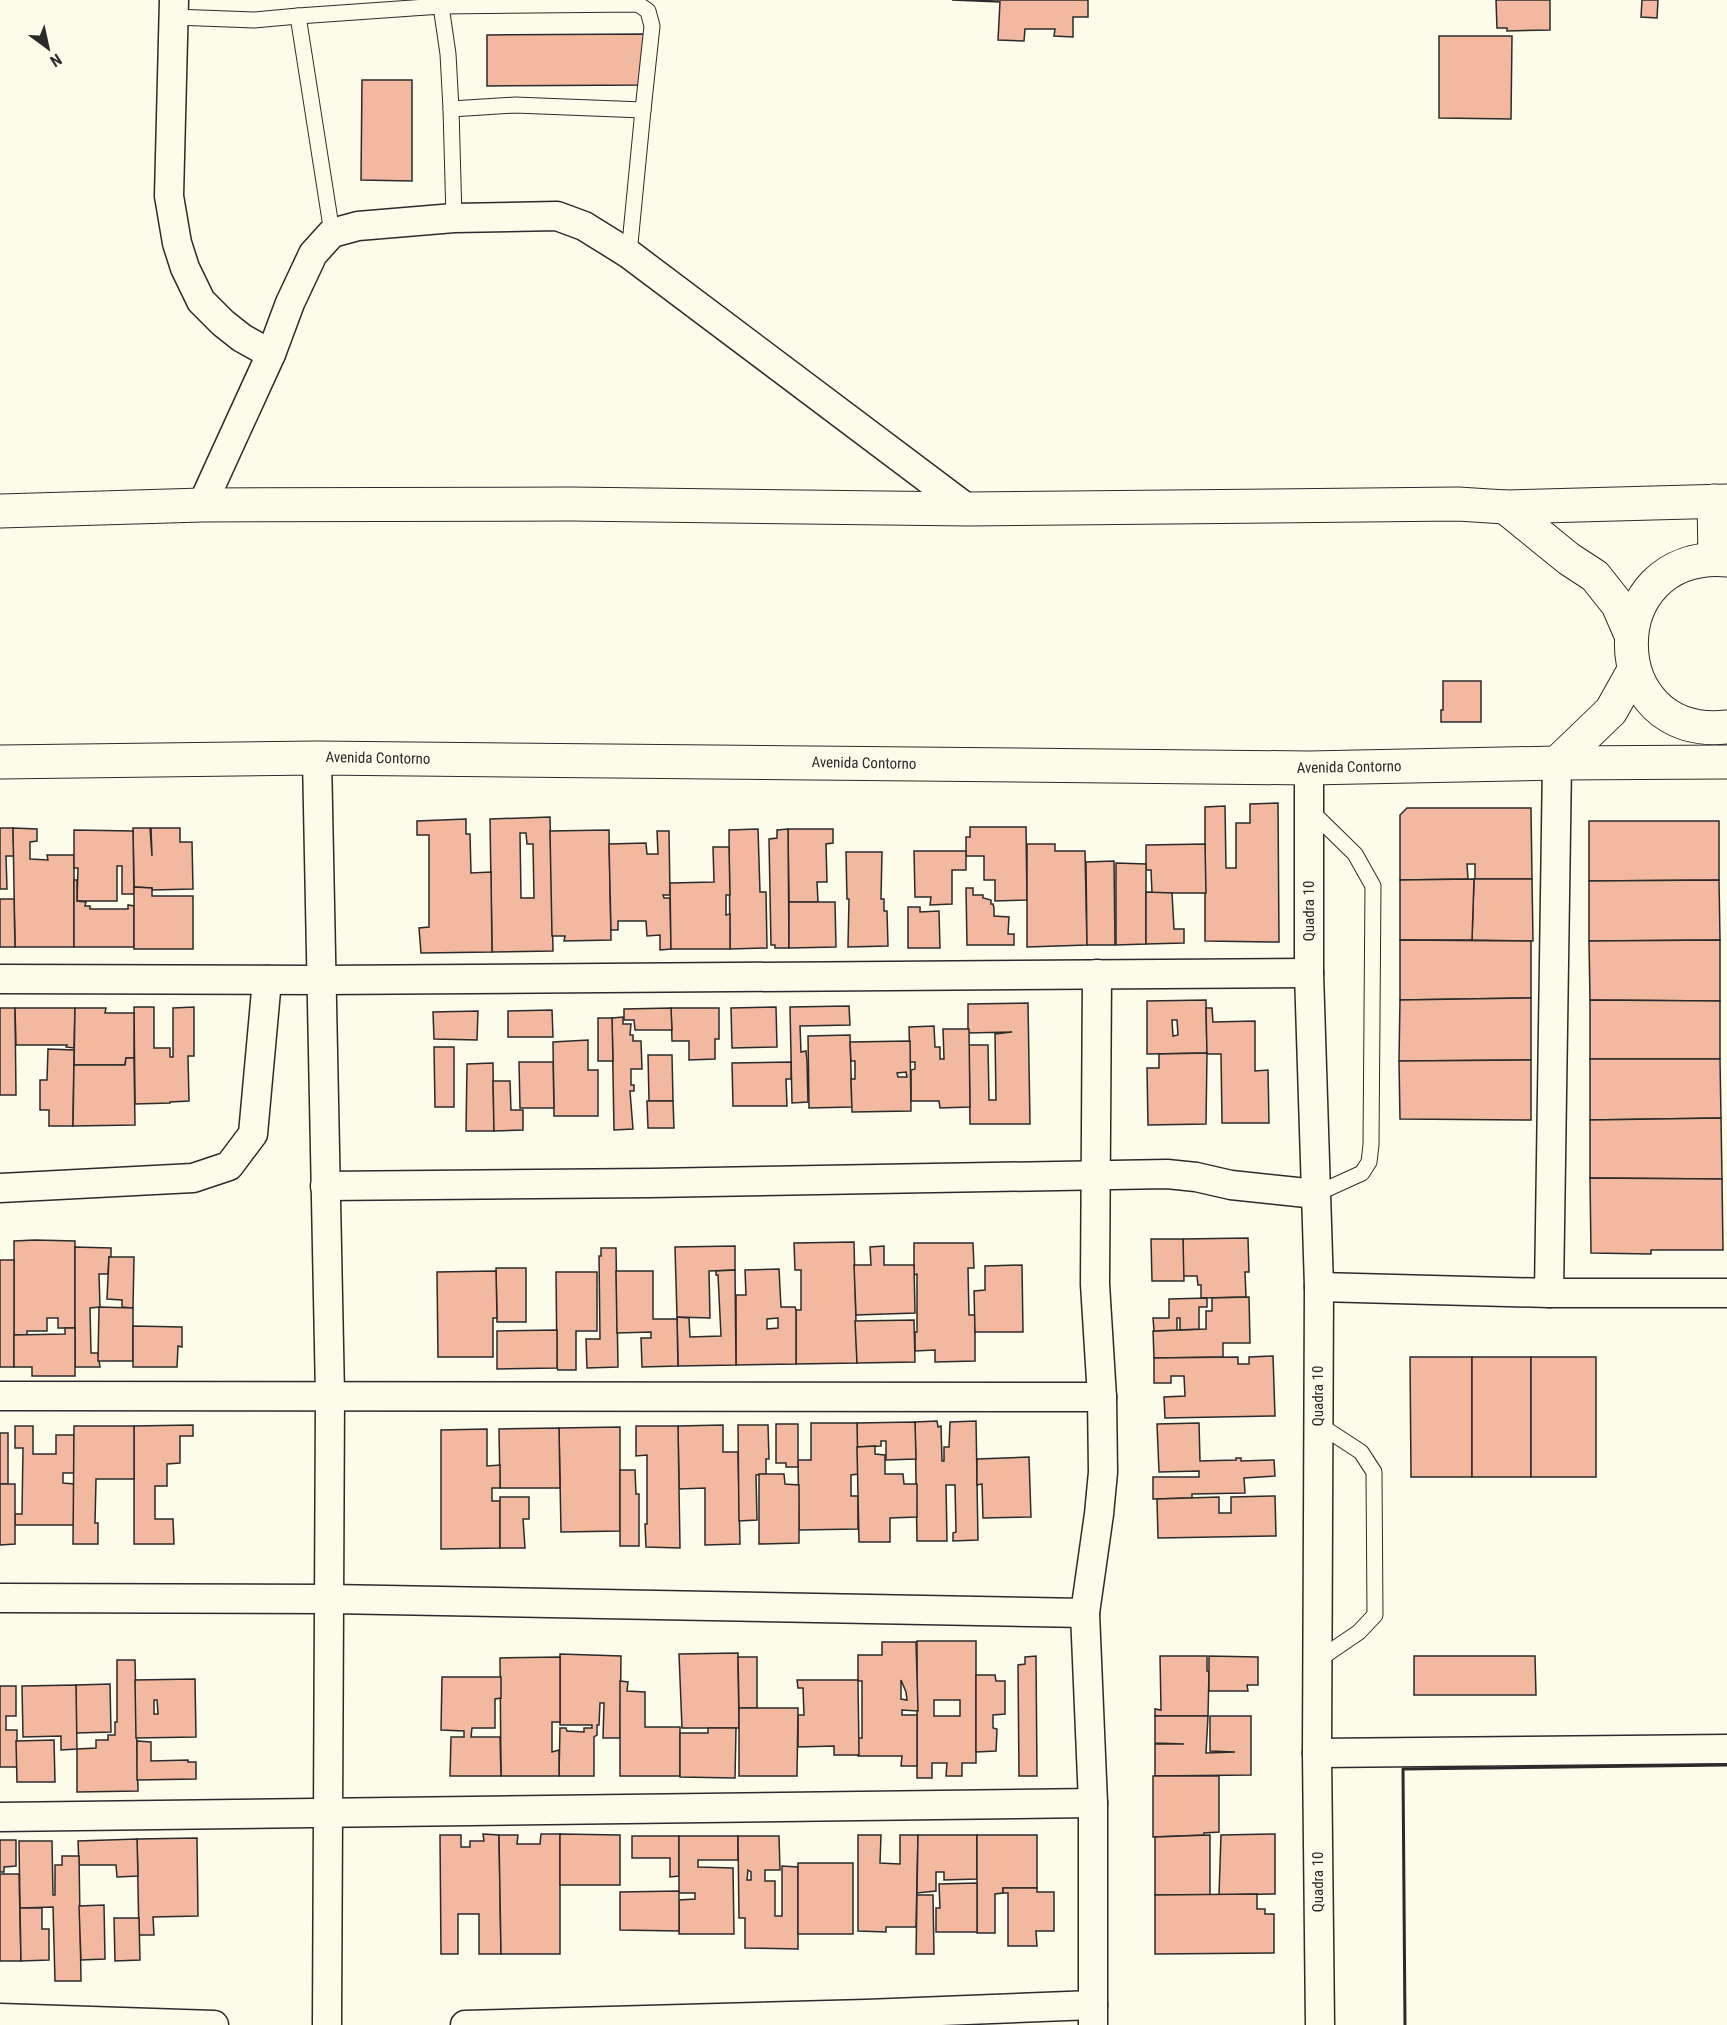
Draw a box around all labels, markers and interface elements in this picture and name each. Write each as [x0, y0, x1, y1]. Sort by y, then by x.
north arrow [18, 18, 78, 78]
text: N [47, 50, 65, 71]
street label: Avenida Contorno [325, 748, 431, 768]
street label: Avenida Contorno [811, 753, 917, 773]
street label: Avenida Contorno [1296, 757, 1402, 777]
street label: Quadra 10 [1300, 881, 1318, 941]
street label: Quadra 10 [1309, 1366, 1327, 1426]
street label: Quadra 10 [1309, 1852, 1327, 1912]

